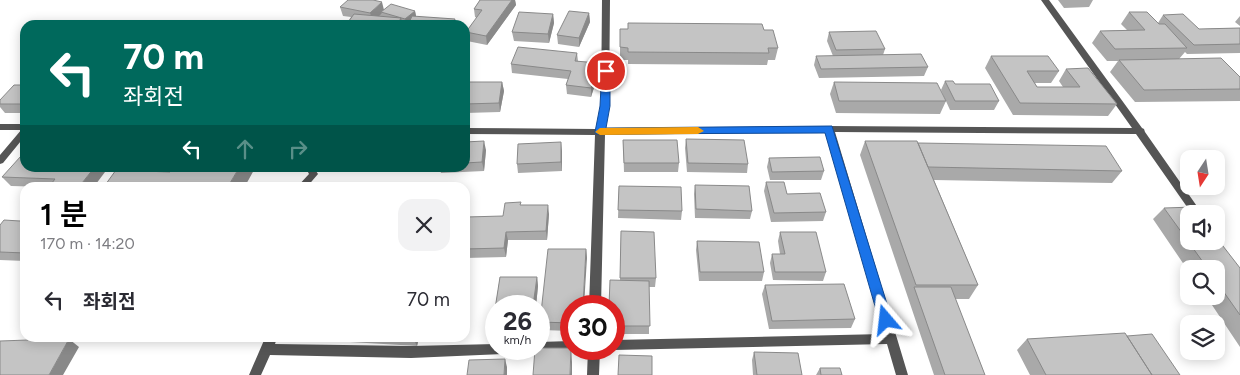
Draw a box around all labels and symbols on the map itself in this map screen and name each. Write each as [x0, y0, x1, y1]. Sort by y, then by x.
pin [585, 50, 627, 92]
north arrow [1180, 150, 1225, 195]
position arrow [859, 293, 911, 345]
speed limit sign: 30 [560, 295, 625, 360]

